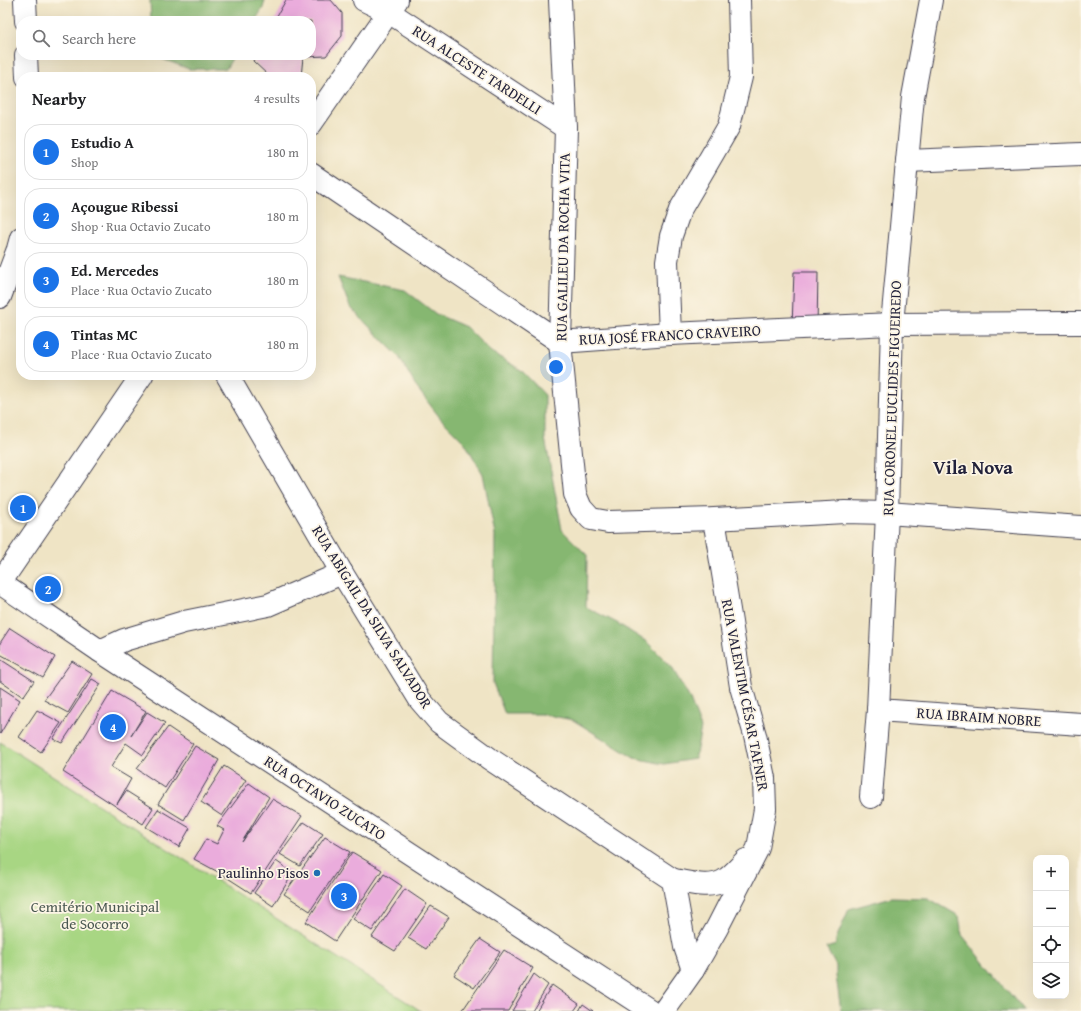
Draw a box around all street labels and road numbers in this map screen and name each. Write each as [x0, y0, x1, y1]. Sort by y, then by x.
street label: RUA ALCESTE TARDELLI [409, 20, 546, 119]
street label: RUA GALILEU DA ROCHA VITA [550, 153, 575, 341]
street label: RUA CORONEL EUCLIDES FIGUEIREDO [877, 280, 906, 516]
street label: RUA JOSÉ FRANCO CRAVEIRO [578, 319, 761, 350]
street label: RUA ABIGAIL DA SILVA SALVADOR [307, 521, 438, 713]
street label: RUA VALENTIM CÉSAR TAFNER [717, 597, 774, 793]
street label: RUA IBRAIM NOBRE [916, 702, 1042, 731]
street label: RUA OCTAVIO ZUCATO [260, 750, 390, 845]

